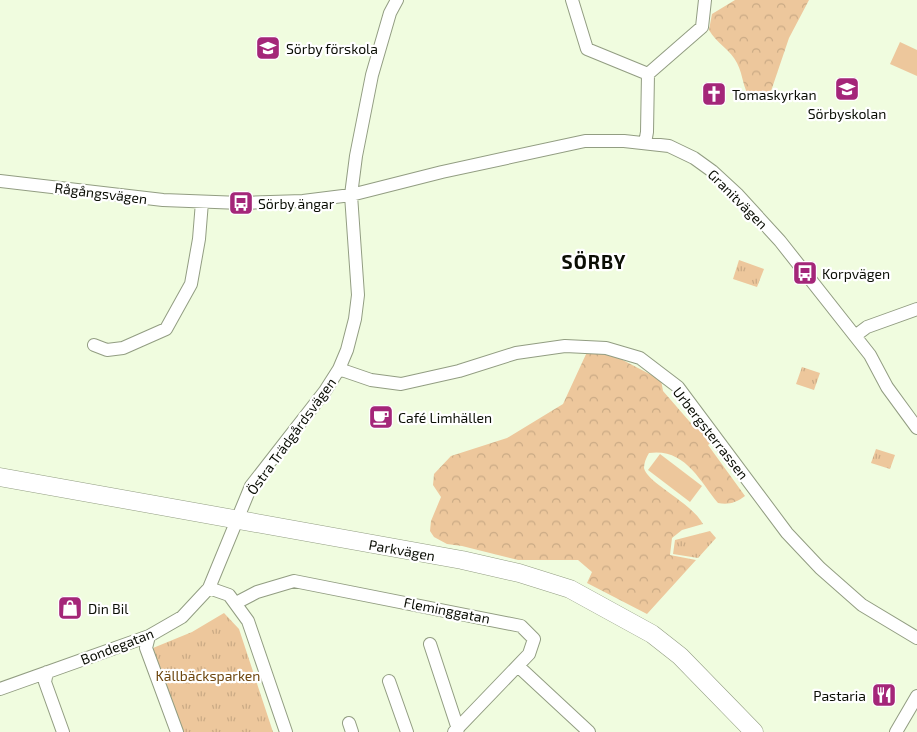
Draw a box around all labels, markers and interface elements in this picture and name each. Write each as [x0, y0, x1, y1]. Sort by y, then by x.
school or university icon: Sörby förskola [255, 35, 281, 61]
place label: Sörby förskola [286, 40, 378, 57]
school or university icon: Sörbyskolan [834, 76, 860, 102]
church icon: Tomaskyrkan [701, 81, 727, 107]
place label: Tomaskyrkan [732, 86, 817, 103]
place label: Sörbyskolan [808, 105, 886, 122]
street label: Granitvägen [705, 166, 771, 232]
street label: Rågångsvägen [54, 179, 148, 207]
bus stop icon: Sörby ängar [228, 190, 254, 216]
place label: Sörby ängar [258, 195, 335, 212]
district label: SÖRBY [562, 250, 626, 273]
bus stop icon: Korpvägen [792, 260, 818, 286]
place label: Korpvägen [822, 265, 890, 282]
street label: Östra Trädgårdsvägen [243, 374, 339, 498]
street label: Urbergsterrassen [670, 383, 752, 483]
cafe icon: Café Limhällen [368, 404, 394, 430]
place label: Café Limhällen [398, 409, 492, 426]
street label: Parkvägen [367, 536, 437, 564]
street label: Fleminggatan [402, 593, 492, 627]
shop icon: Din Bil [57, 595, 83, 621]
place label: Din Bil [88, 600, 129, 617]
street label: Bondegatan [78, 624, 156, 668]
park label: Källbäcksparken [155, 667, 261, 684]
restaurant icon: Pastaria [871, 682, 897, 708]
place label: Pastaria [813, 687, 866, 704]

